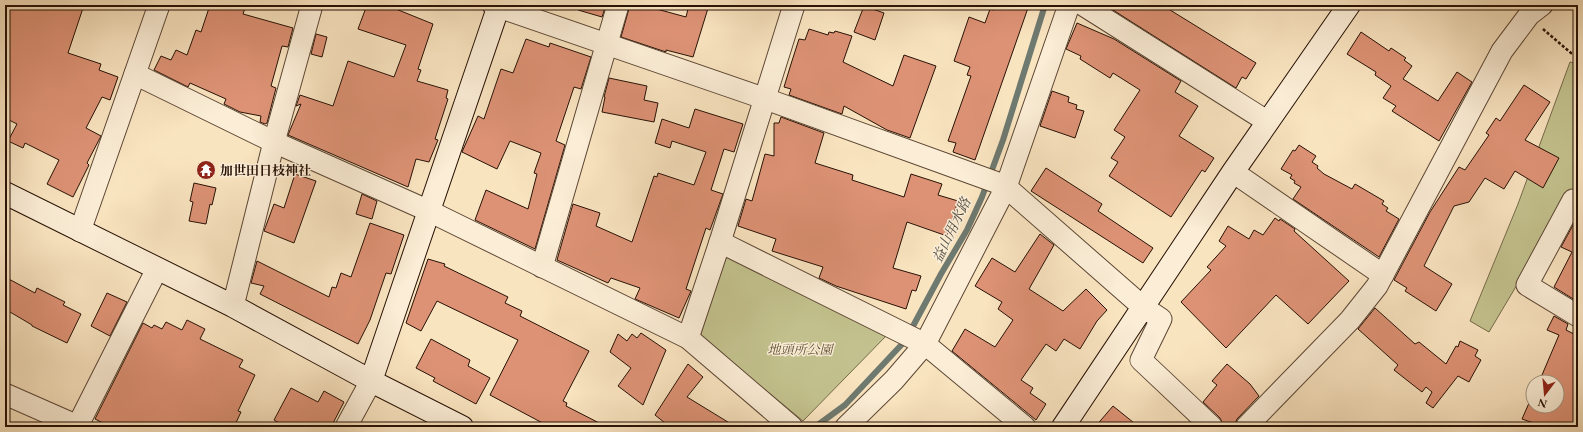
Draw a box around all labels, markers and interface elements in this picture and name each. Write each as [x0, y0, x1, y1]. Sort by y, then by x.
temple icon: 加世田日枝神社 [195, 159, 217, 181]
place label: 加世田日枝神社 [220, 162, 311, 179]
water label: 益山用水路 [928, 194, 975, 265]
park label: 地頭所公園 [767, 341, 834, 358]
north arrow [1525, 374, 1565, 414]
text: N [1536, 396, 1548, 412]

